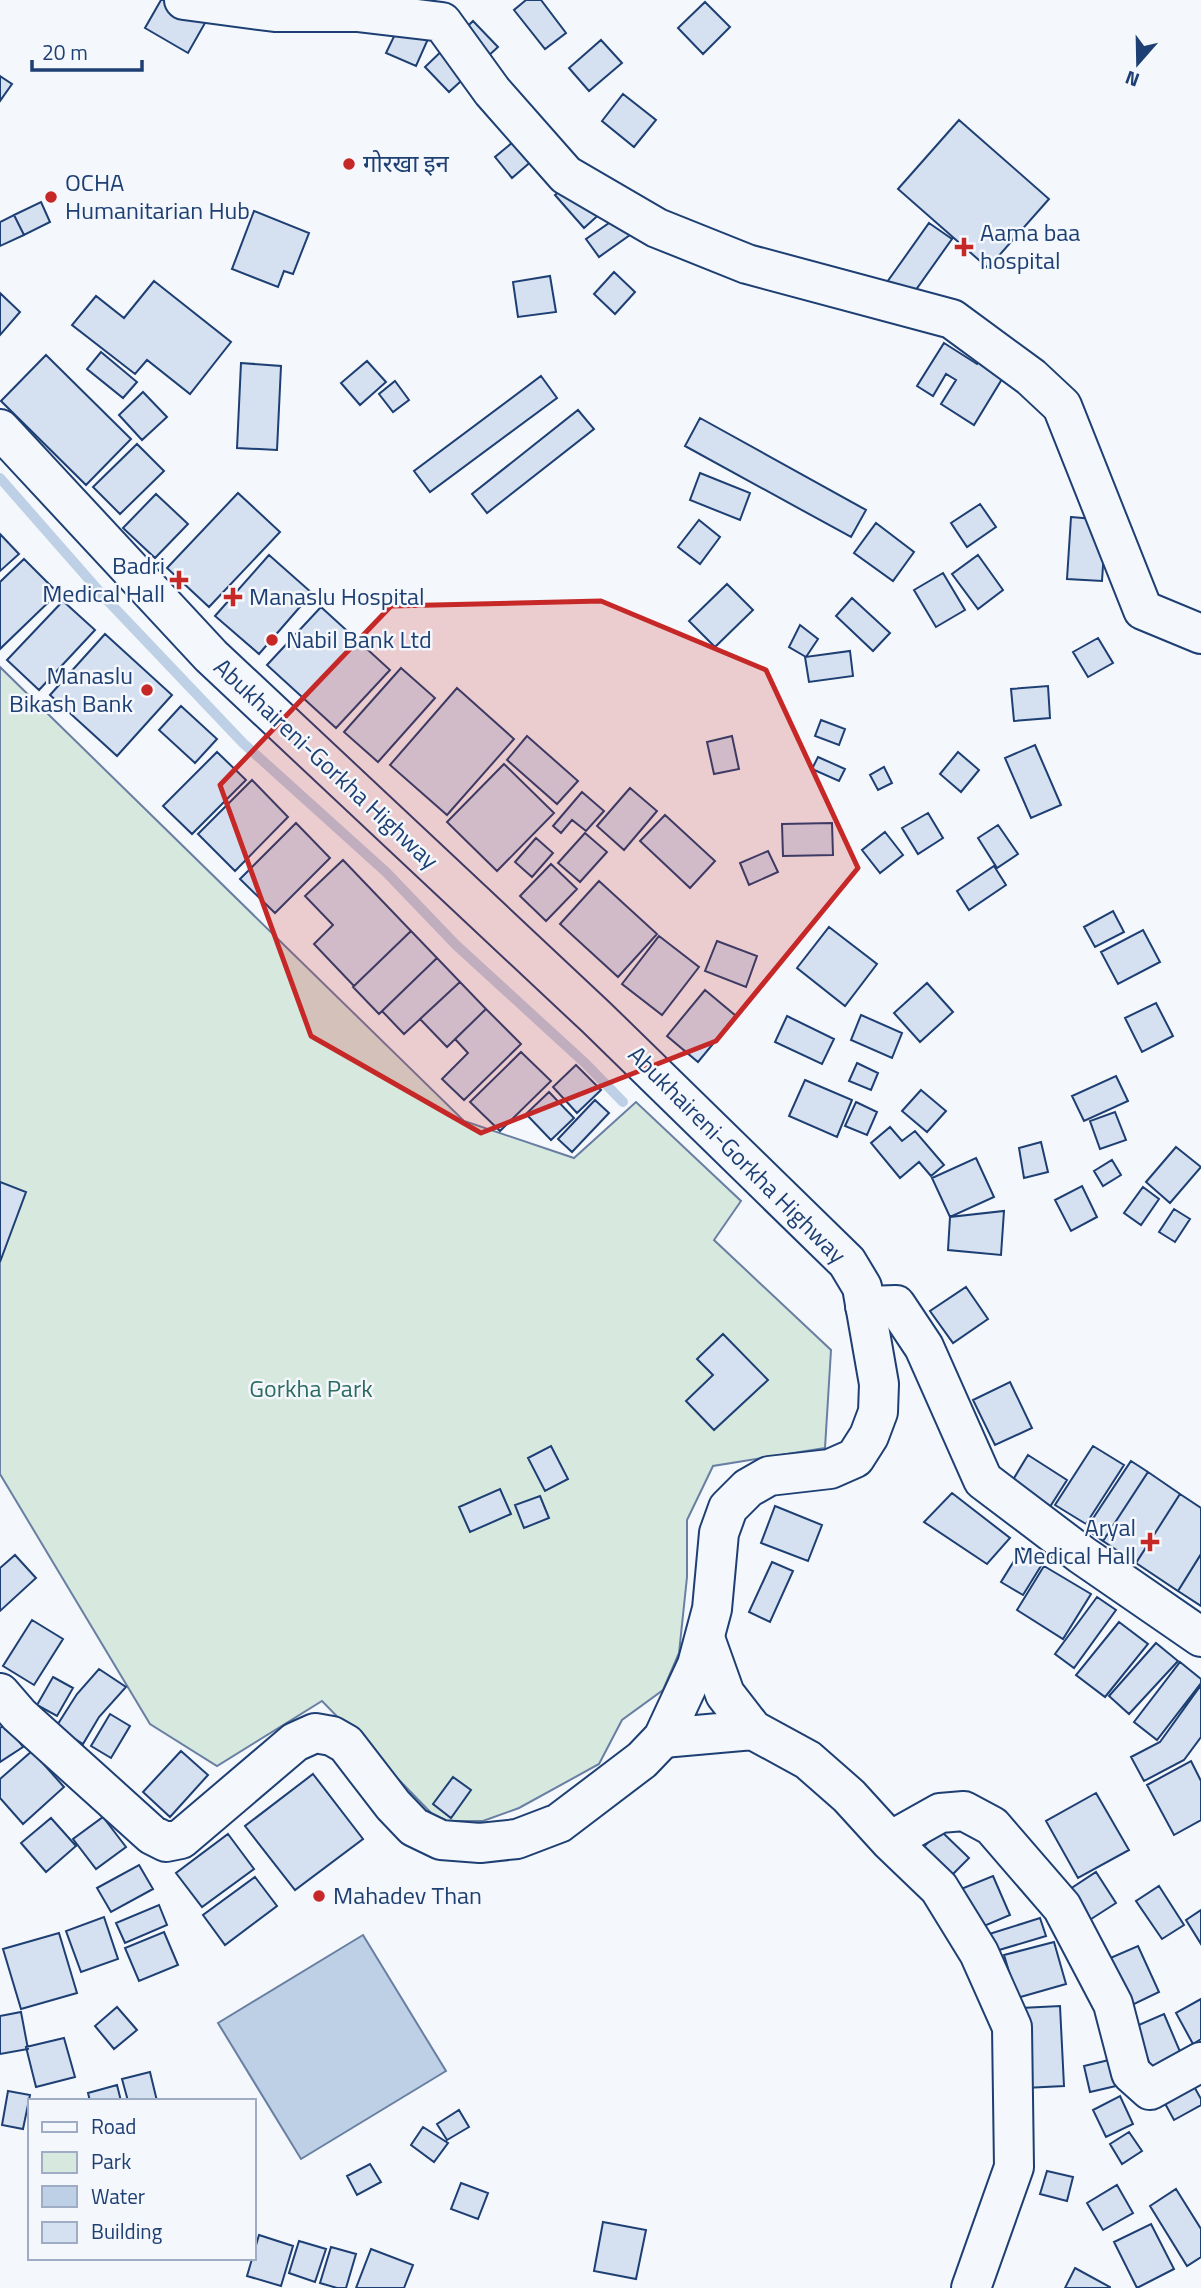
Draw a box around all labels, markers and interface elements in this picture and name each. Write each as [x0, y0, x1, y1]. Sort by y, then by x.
scale bar [32, 28, 142, 72]
north arrow [1103, 28, 1173, 98]
text: 20 m [42, 36, 88, 68]
text: N [1121, 64, 1143, 95]
place label: गोरखा इन [363, 145, 449, 181]
marker: गोरखा इन [341, 156, 357, 172]
place label: OCHA Humanitarian Hub [65, 164, 250, 228]
marker: OCHA Humanitarian Hub [43, 189, 59, 205]
place label: Aama baa hospital [980, 214, 1080, 278]
marker: Aama baa hospital [954, 237, 974, 257]
place label: Badri Medical Hall [42, 547, 165, 611]
marker: Badri Medical Hall [171, 572, 187, 588]
place label: Manaslu Hospital [249, 578, 425, 614]
marker: Manaslu Hospital [223, 587, 243, 607]
place label: Nabil Bank Ltd [286, 621, 432, 657]
marker: Nabil Bank Ltd [264, 632, 280, 648]
street label: Abukhaireni-Gorkha Highway [206, 649, 447, 878]
place label: Manaslu Bikash Bank [9, 657, 133, 721]
marker: Manaslu Bikash Bank [139, 682, 155, 698]
street label: Abukhaireni-Gorkha Highway [620, 1037, 855, 1272]
park label: Gorkha Park [249, 1370, 373, 1406]
place label: Aryal Medical Hall [1013, 1509, 1136, 1573]
marker: Aryal Medical Hall [1142, 1534, 1158, 1550]
place label: Mahadev Than [333, 1877, 482, 1913]
marker: Mahadev Than [311, 1888, 327, 1904]
legend [28, 2099, 256, 2260]
text: Road [91, 2110, 136, 2142]
text: Park [91, 2145, 131, 2177]
text: Water [91, 2180, 145, 2212]
text: Building [91, 2215, 163, 2247]

